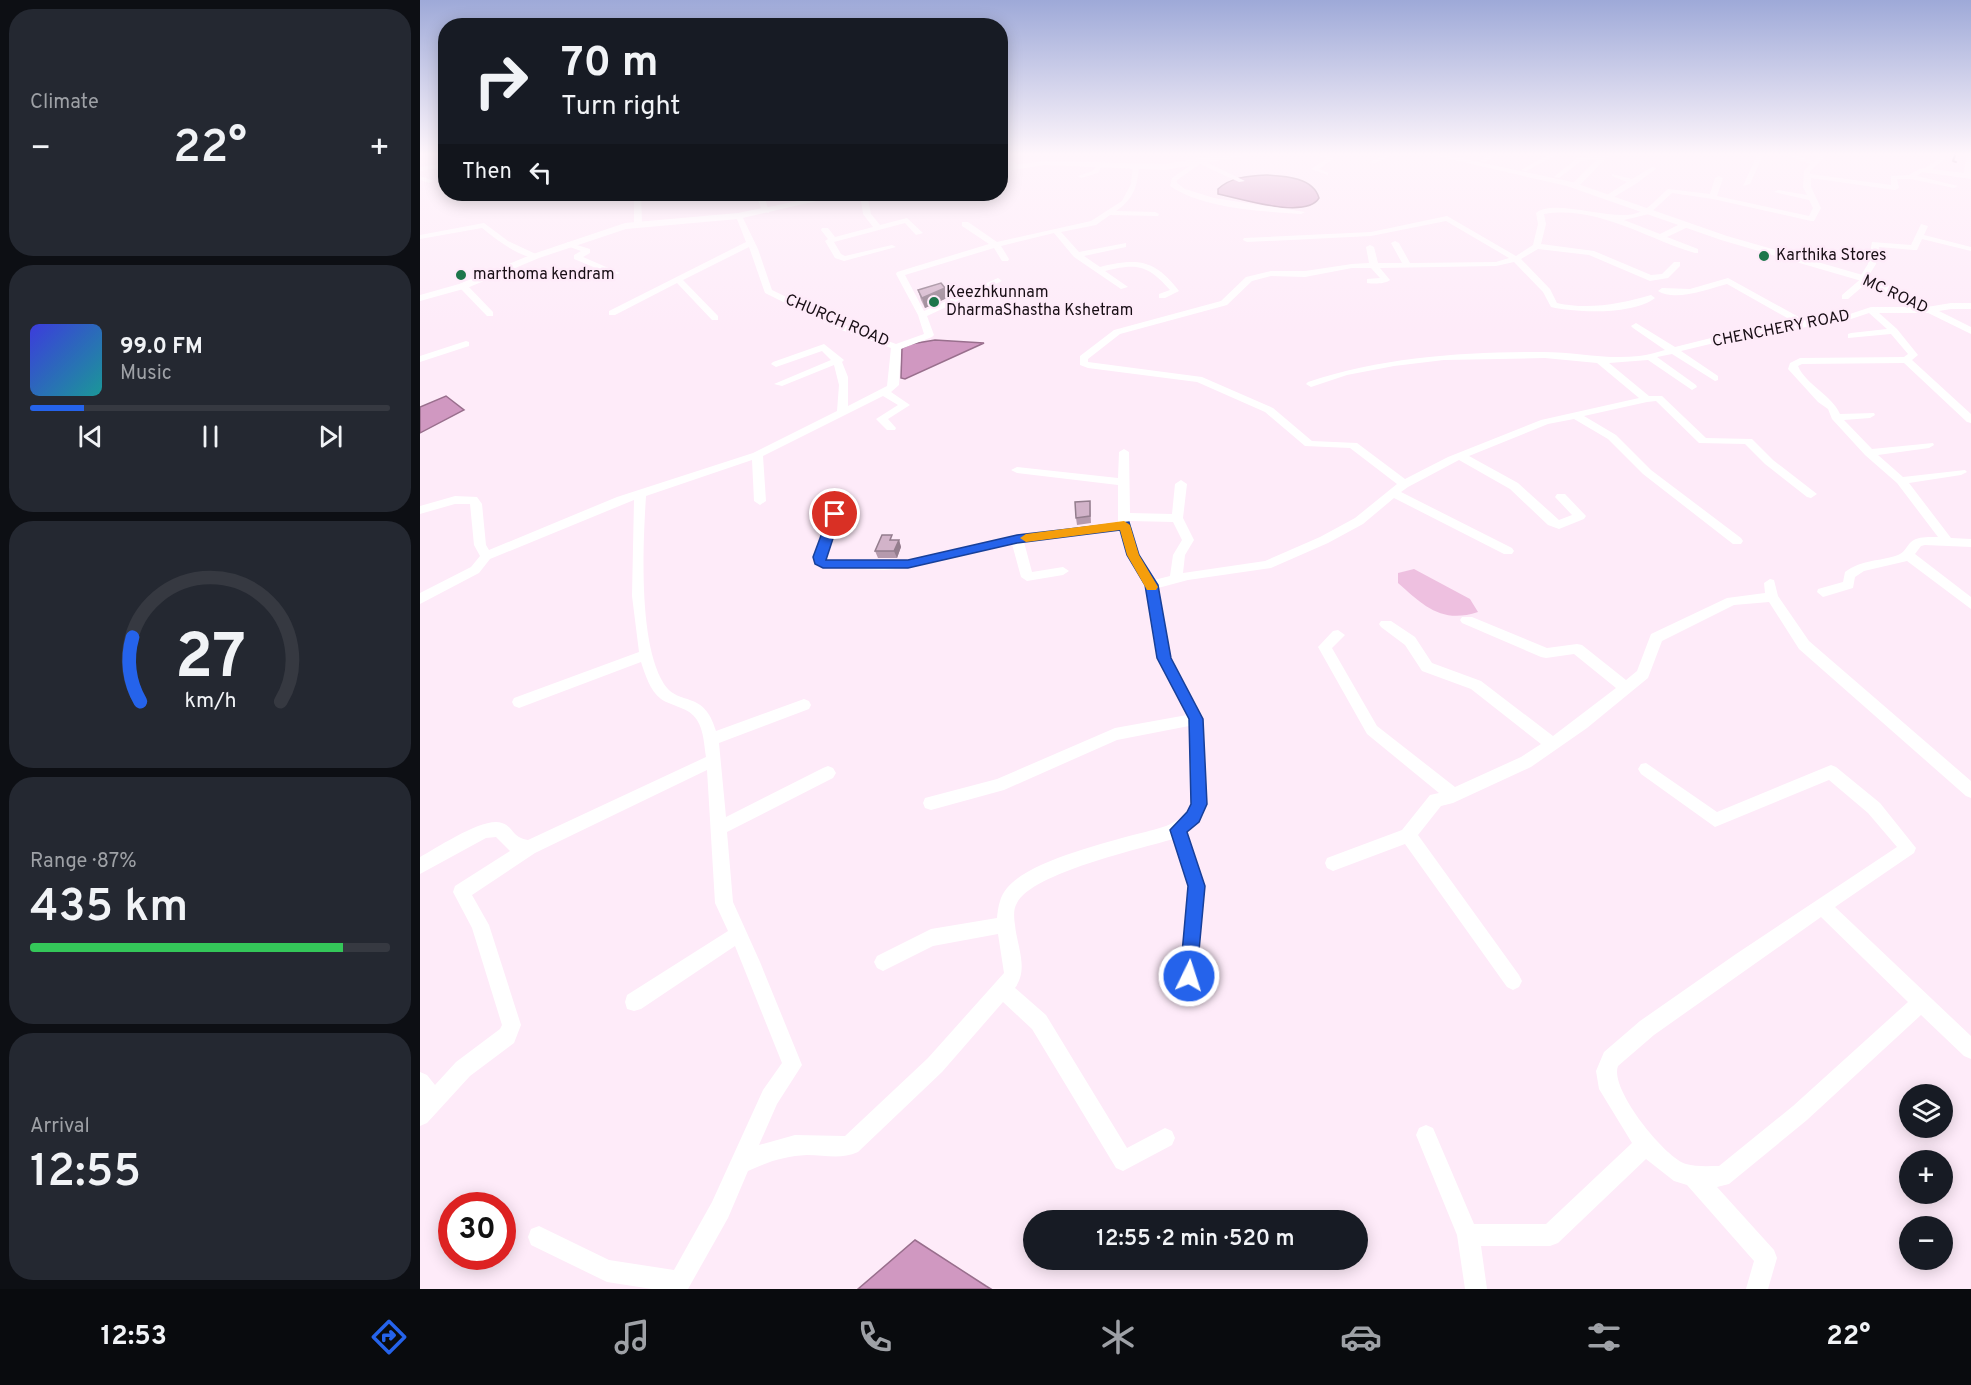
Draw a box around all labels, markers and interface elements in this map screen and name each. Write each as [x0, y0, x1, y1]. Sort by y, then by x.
text: 70 m [561, 38, 659, 91]
icon: right [462, 42, 540, 120]
text: Climate [30, 90, 99, 116]
text: Turn right [561, 90, 680, 124]
text: 22° [173, 121, 247, 178]
text: − [30, 129, 51, 171]
text: + [369, 129, 390, 171]
icon: left [524, 156, 557, 189]
text: Then [462, 159, 512, 186]
place label: Karthika Stores [1776, 246, 1886, 266]
marker: Karthika Stores [1757, 249, 1771, 263]
place label: marthoma kendram [473, 265, 614, 285]
marker: marthoma kendram [454, 268, 468, 282]
street label: MC ROAD [1859, 271, 1931, 319]
place label: Keezhkunnam DharmaShastha Kshetram [946, 283, 1133, 321]
street label: CHURCH ROAD [782, 290, 892, 352]
marker: Keezhkunnam DharmaShastha Kshetram [927, 295, 941, 309]
street label: CHENCHERY ROAD [1710, 306, 1852, 352]
text: 99.0 FM [120, 334, 203, 361]
text: Music [120, 361, 172, 387]
icon: previous [74, 420, 107, 453]
icon: pause [194, 420, 227, 453]
icon: next [314, 420, 347, 453]
pin [809, 488, 860, 539]
icon: arrive [818, 497, 851, 530]
text: 27 [174, 621, 246, 700]
text: km/h [184, 688, 236, 715]
text: Range · 87% [30, 849, 137, 875]
text: 435 km [30, 880, 188, 937]
position arrow [1157, 944, 1221, 1008]
map controls [1899, 1084, 1953, 1270]
button: layers [1899, 1084, 1953, 1138]
text: Arrival [30, 1114, 90, 1140]
text: 12:55 [30, 1145, 141, 1202]
button: + [1899, 1150, 1953, 1204]
speed limit sign: 30 [438, 1192, 516, 1270]
button: − [1899, 1216, 1953, 1270]
text: 12:55 · 2 min · 520 m [1096, 1226, 1295, 1253]
icon: directions [368, 1316, 410, 1358]
icon: music [611, 1316, 653, 1358]
icon: phone [854, 1316, 896, 1358]
icon: climate [1097, 1316, 1139, 1358]
icon: car [1340, 1316, 1382, 1358]
icon: filters [1583, 1316, 1625, 1358]
text: 12:53 [101, 1320, 167, 1354]
text: 22° [1826, 1320, 1870, 1354]

